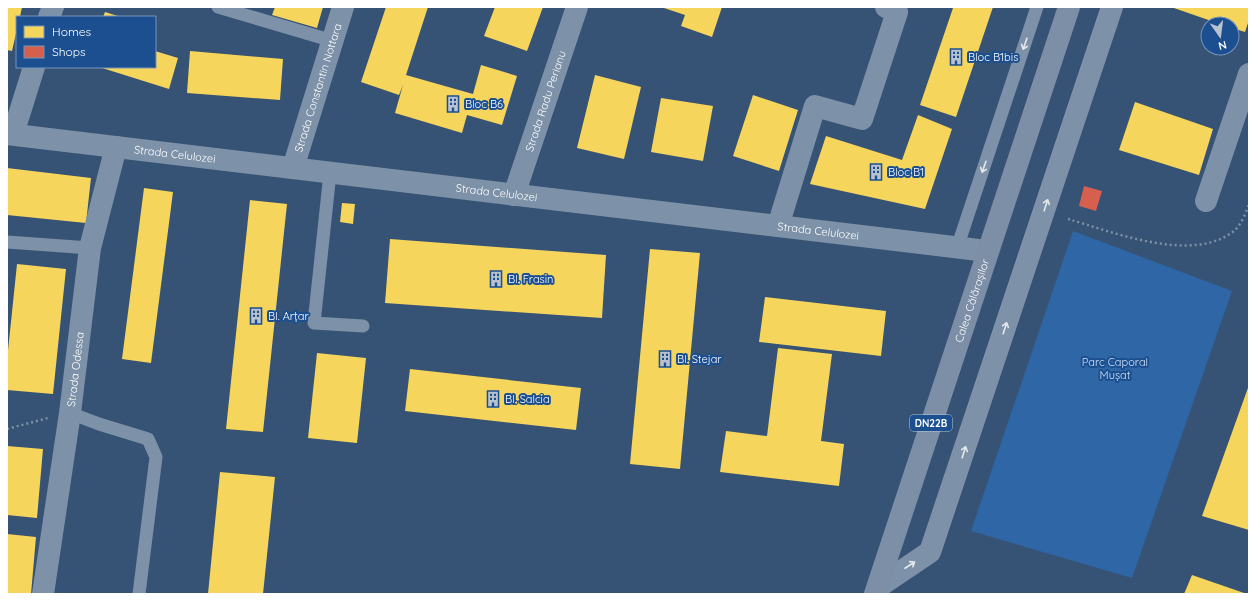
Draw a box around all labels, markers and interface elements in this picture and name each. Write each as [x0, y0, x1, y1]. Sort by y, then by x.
legend [16, 16, 156, 68]
north arrow [1200, 16, 1240, 56]
street label: Strada Constantin Nottara [291, 22, 345, 154]
text: Homes [52, 24, 92, 39]
one-way arrow [1021, 37, 1028, 50]
text: N [1217, 38, 1228, 53]
text: Shops [52, 44, 86, 59]
building icon: Bloc B1bis [947, 48, 965, 66]
street label: Strada Radu Perianu [522, 49, 569, 154]
place label: Bloc B1bis [968, 50, 1018, 64]
building icon: Bloc B6 [444, 95, 462, 113]
place label: Bloc B6 [465, 97, 503, 111]
street label: Strada Celulozei [133, 142, 216, 166]
one-way arrow [979, 161, 987, 173]
building icon: Bloc B1 [867, 163, 885, 181]
place label: Bloc B1 [888, 165, 924, 179]
street label: Strada Celulozei [455, 181, 538, 204]
one-way arrow [1043, 198, 1050, 211]
street label: Strada Celulozei [777, 219, 860, 243]
street label: Calea Călărașilor [952, 256, 992, 344]
building icon: Bl. Frasin [487, 270, 505, 288]
place label: Bl. Frasin [508, 272, 553, 286]
building icon: Bl. Arțar [247, 307, 265, 325]
place label: Bl. Arțar [268, 309, 309, 323]
one-way arrow [1002, 322, 1009, 335]
street label: Strada Odessa [64, 331, 87, 408]
building icon: Bl. Stejar [656, 350, 674, 368]
place label: Bl. Stejar [677, 352, 722, 366]
park label: Parc Caporal Mușat [1082, 355, 1148, 382]
building icon: Bl. Salcia [484, 390, 502, 408]
place label: Bl. Salcia [505, 392, 550, 406]
road number: DN22B [910, 415, 952, 431]
one-way arrow [961, 445, 968, 458]
one-way arrow [904, 561, 915, 569]

